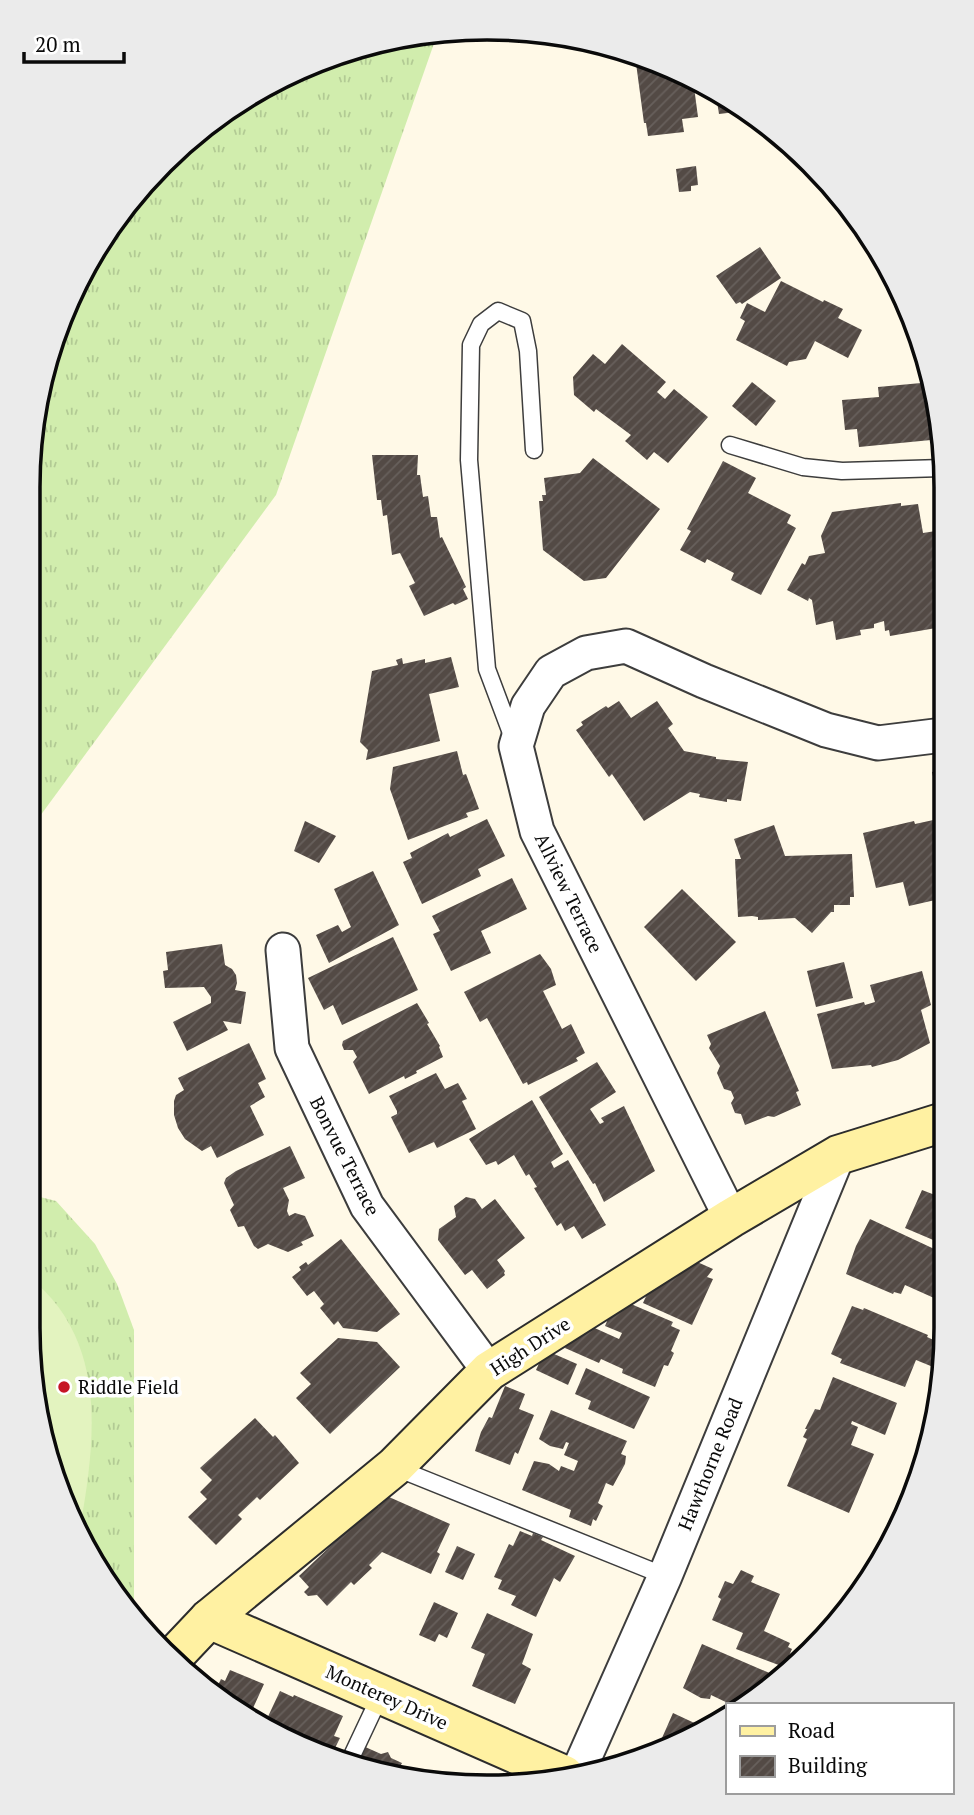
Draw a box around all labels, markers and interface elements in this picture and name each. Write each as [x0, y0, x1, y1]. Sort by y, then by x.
scale bar [24, 21, 124, 65]
text: 20 m [35, 30, 81, 58]
street label: Allview Terrace [530, 829, 609, 957]
street label: Bonvue Terrace [305, 1092, 386, 1220]
street label: High Drive [485, 1310, 575, 1381]
place label: Riddle Field [78, 1374, 179, 1399]
marker: Riddle Field [56, 1379, 72, 1395]
street label: Hawthorne Road [672, 1393, 748, 1534]
street label: Monterey Drive [322, 1658, 452, 1735]
legend [726, 1703, 953, 1794]
text: Road [788, 1716, 835, 1744]
text: Building [788, 1751, 868, 1779]

